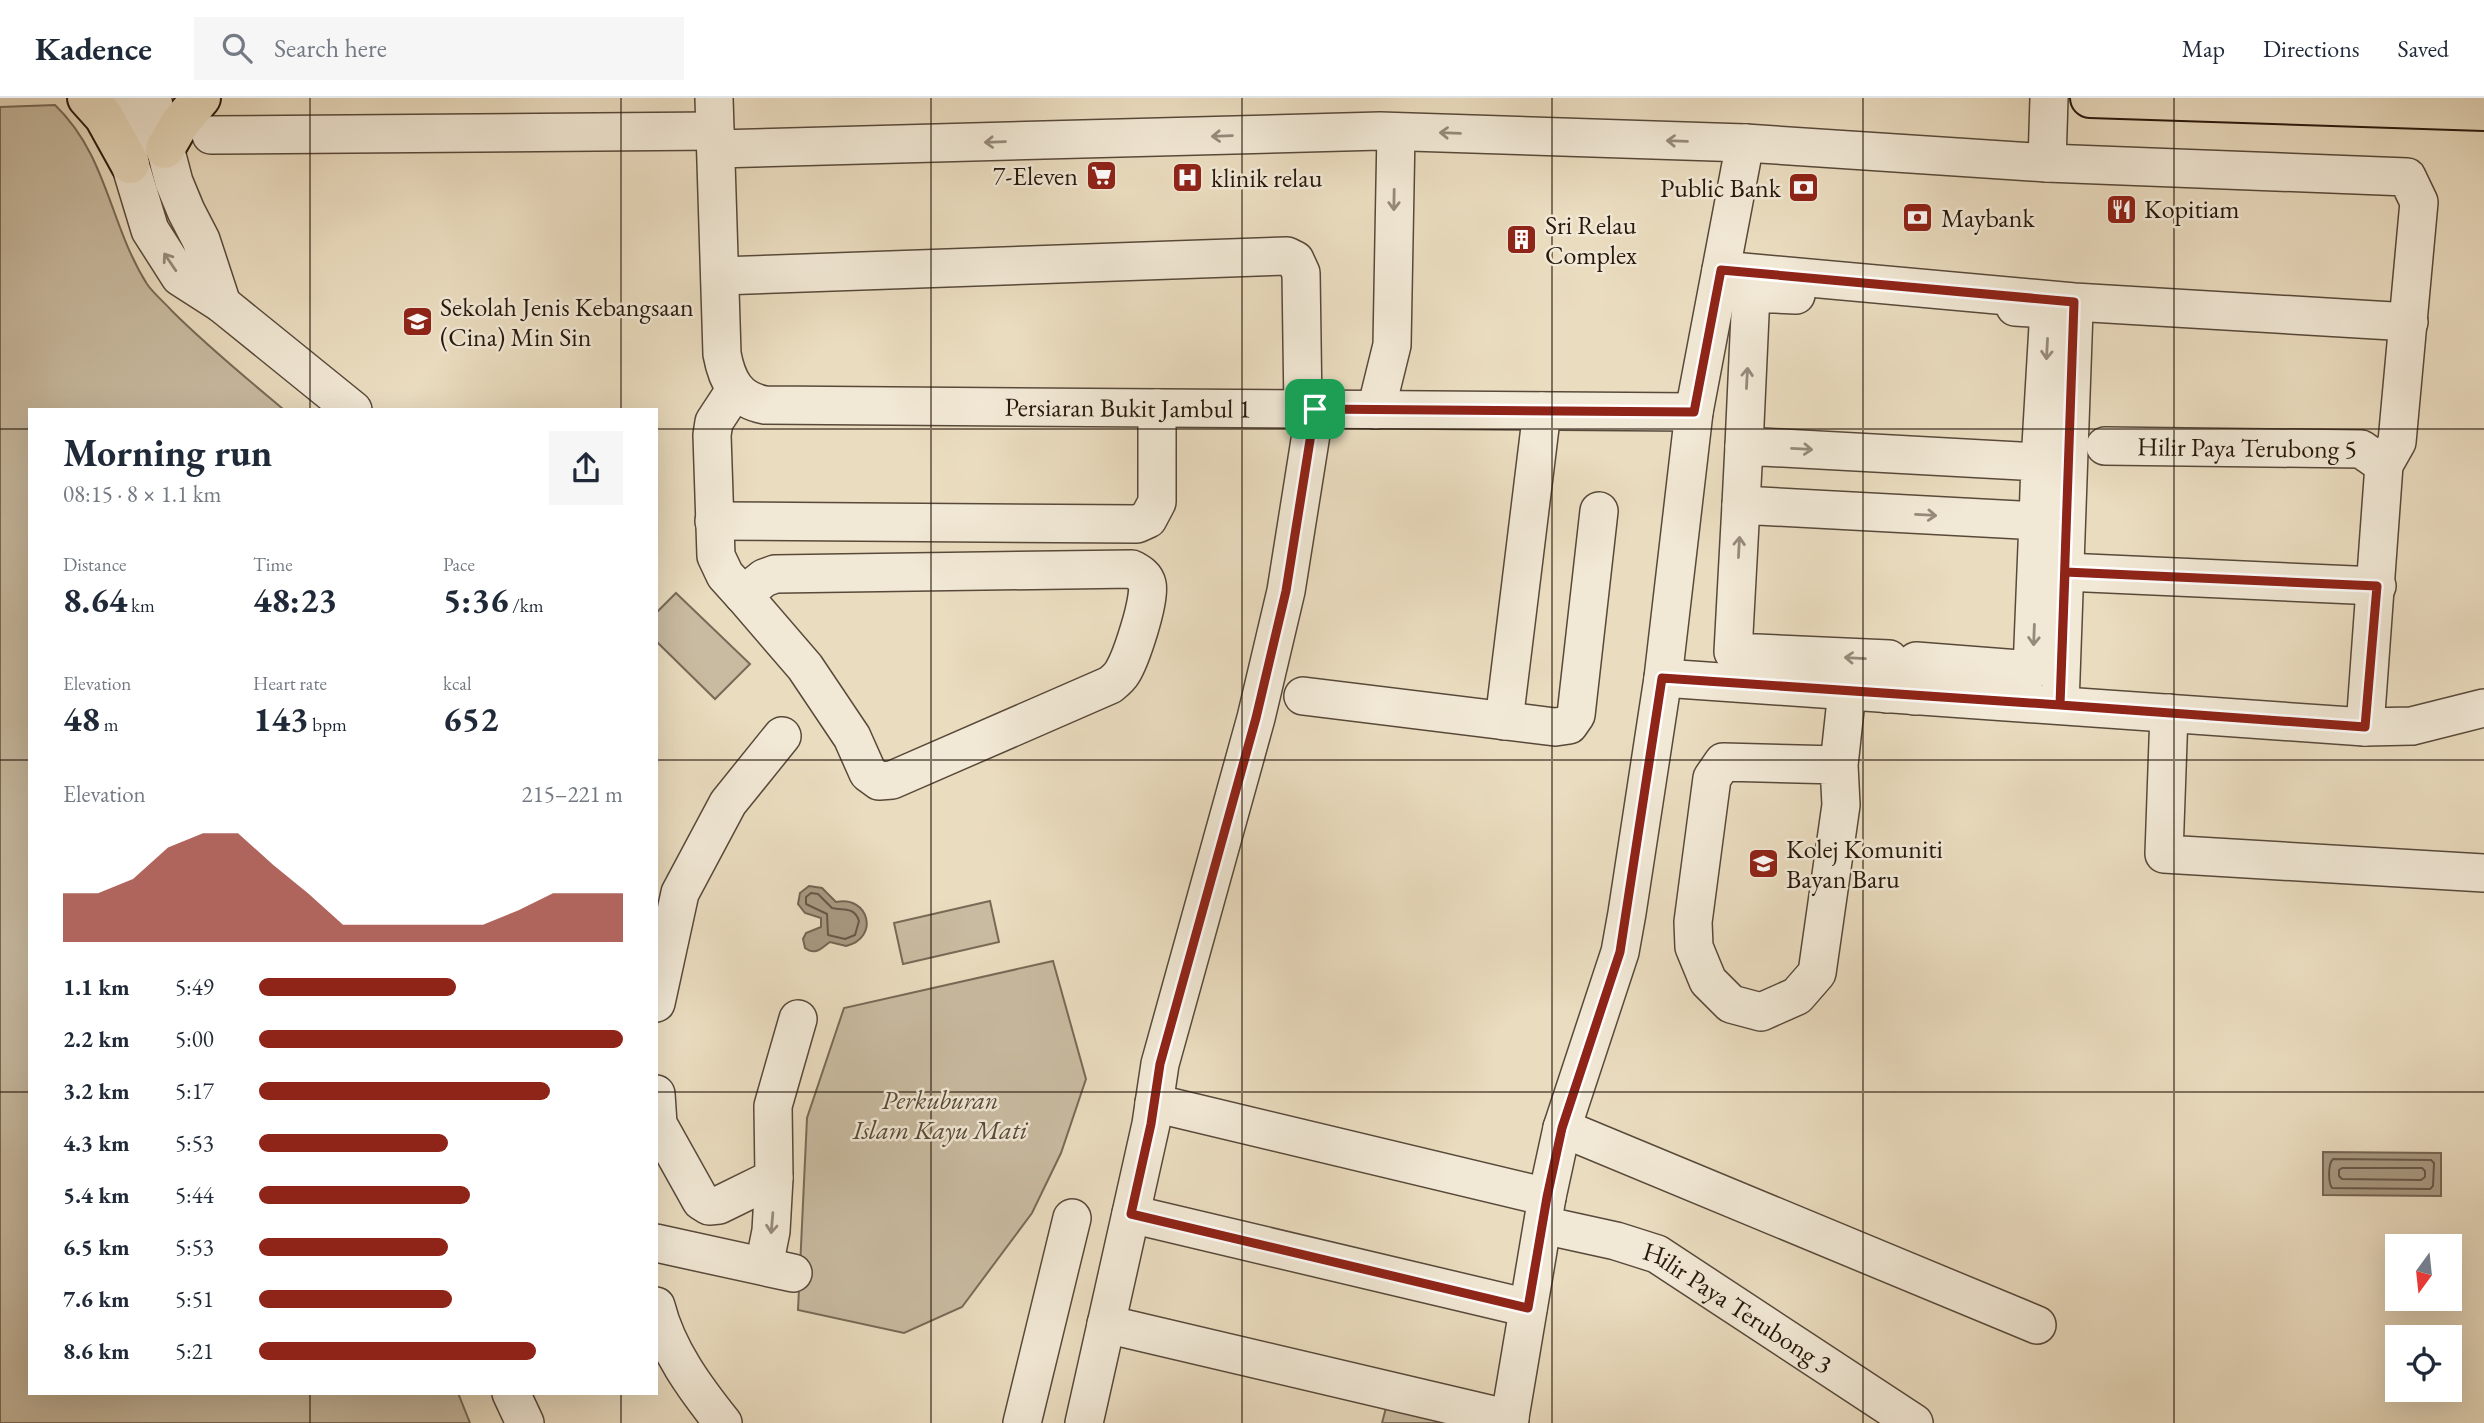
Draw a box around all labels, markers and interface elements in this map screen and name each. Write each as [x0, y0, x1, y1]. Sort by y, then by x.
search box [194, 17, 684, 80]
text: Kadence [35, 27, 152, 70]
icon: search [218, 29, 256, 67]
text: Search here [274, 31, 387, 65]
text: Map [2182, 33, 2225, 64]
text: Directions [2263, 33, 2360, 64]
text: Saved [2398, 33, 2449, 64]
one-way arrow [1438, 127, 1461, 140]
one-way arrow [1211, 129, 1234, 142]
one-way arrow [1666, 134, 1689, 147]
one-way arrow [984, 135, 1007, 148]
place label: 7-Eleven [993, 159, 1078, 193]
supermarket icon: 7-Eleven [1084, 159, 1118, 193]
hospital icon: klinik relau [1171, 161, 1205, 195]
place label: klinik relau [1211, 161, 1323, 195]
place label: Public Bank [1660, 171, 1782, 205]
bank icon: Public Bank [1787, 171, 1821, 205]
one-way arrow [1388, 188, 1401, 211]
restaurant icon: Kopitiam [2104, 192, 2138, 226]
place label: Kopitiam [2144, 192, 2240, 226]
bank icon: Maybank [1901, 201, 1935, 235]
place label: Maybank [1941, 201, 2035, 235]
place label: Sri Relau Complex [1545, 208, 1638, 272]
building icon: Sri Relau Complex [1505, 223, 1539, 257]
one-way arrow [162, 253, 177, 272]
place label: Sekolah Jenis Kebangsaan (Cina) Min Sin [440, 290, 694, 354]
school or university icon: Sekolah Jenis Kebangsaan (Cina) Min Sin [400, 305, 434, 339]
one-way arrow [2040, 337, 2053, 360]
one-way arrow [1741, 367, 1754, 390]
pin [1285, 379, 1345, 439]
street label: Persiaran Bukit Jambul 1 [1005, 390, 1251, 426]
icon: arrive [1296, 390, 1334, 428]
text: Morning run [63, 428, 272, 477]
street label: Hilir Paya Terubong 5 [2137, 429, 2357, 466]
button: share [549, 431, 623, 505]
one-way arrow [1790, 443, 1813, 456]
text: 08:15 · 8 × 1.1 km [63, 479, 221, 509]
one-way arrow [1914, 508, 1937, 521]
one-way arrow [1732, 536, 1745, 559]
text: Distance [63, 552, 126, 577]
text: Time [253, 552, 293, 577]
text: Pace [443, 552, 475, 577]
text: 8.64 [63, 577, 127, 622]
text: 48:23 [253, 577, 337, 622]
text: 5:36 [443, 577, 508, 622]
text: km [127, 593, 155, 618]
text: /km [508, 593, 544, 618]
one-way arrow [2027, 624, 2040, 647]
one-way arrow [1844, 651, 1867, 664]
text: Elevation [63, 671, 131, 696]
text: Heart rate [253, 671, 327, 696]
text: kcal [443, 671, 472, 696]
text: 48 [63, 696, 100, 741]
text: 143 [253, 696, 309, 741]
text: 652 [443, 696, 499, 741]
text: m [100, 712, 119, 737]
text: bpm [309, 712, 347, 737]
text: Elevation [63, 779, 146, 809]
text: 215–221 m [522, 779, 623, 809]
place label: Kolej Komuniti Bayan Baru [1786, 832, 1943, 896]
school or university icon: Kolej Komuniti Bayan Baru [1746, 847, 1780, 881]
text: 1.1 km [63, 972, 130, 1002]
text: 5:49 [175, 972, 214, 1002]
text: 2.2 km [63, 1024, 130, 1054]
text: 5:00 [175, 1024, 214, 1054]
text: 3.2 km [63, 1076, 130, 1106]
text: 5:17 [175, 1076, 214, 1106]
park label: Perkuburan Islam Kayu Mati [852, 1083, 1029, 1147]
text: 4.3 km [63, 1128, 130, 1158]
text: 5:53 [175, 1128, 214, 1158]
text: 5.4 km [63, 1180, 130, 1210]
text: 5:44 [175, 1180, 214, 1210]
one-way arrow [765, 1211, 778, 1234]
text: 6.5 km [63, 1232, 130, 1262]
text: 5:53 [175, 1232, 214, 1262]
street label: Hilir Paya Terubong 3 [1639, 1234, 1839, 1382]
north arrow [2385, 1234, 2462, 1311]
map controls [2385, 1234, 2462, 1402]
text: 7.6 km [63, 1284, 130, 1314]
text: 5:51 [175, 1284, 214, 1314]
button: locate [2385, 1325, 2462, 1402]
text: 8.6 km [63, 1336, 130, 1366]
text: 5:21 [175, 1336, 214, 1366]

